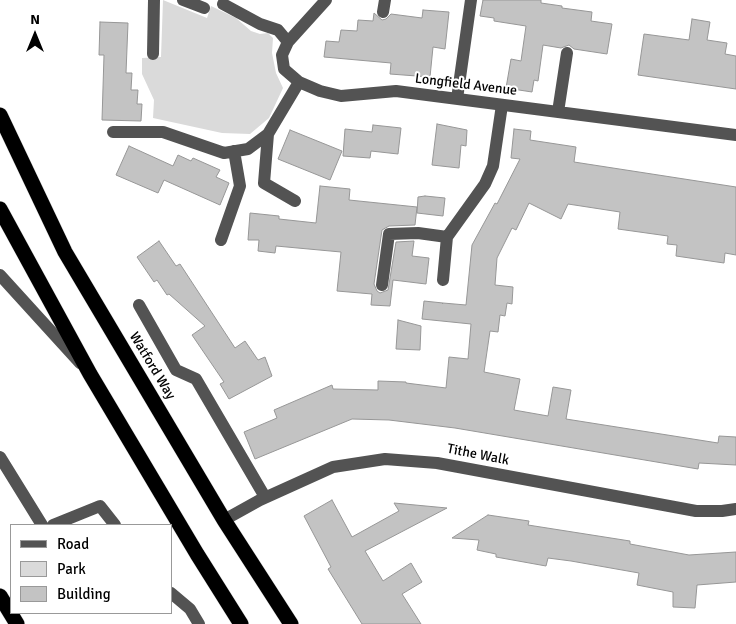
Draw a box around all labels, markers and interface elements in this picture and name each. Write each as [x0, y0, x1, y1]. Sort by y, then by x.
north arrow [10, 10, 60, 60]
text: N [30, 11, 40, 28]
street label: Longfield Avenue [414, 70, 518, 100]
street label: Watford Way [125, 329, 179, 403]
street label: Tithe Walk [446, 441, 510, 469]
legend [10, 524, 172, 614]
text: Road [57, 535, 89, 553]
text: Park [57, 560, 86, 578]
text: Building [57, 585, 111, 603]

